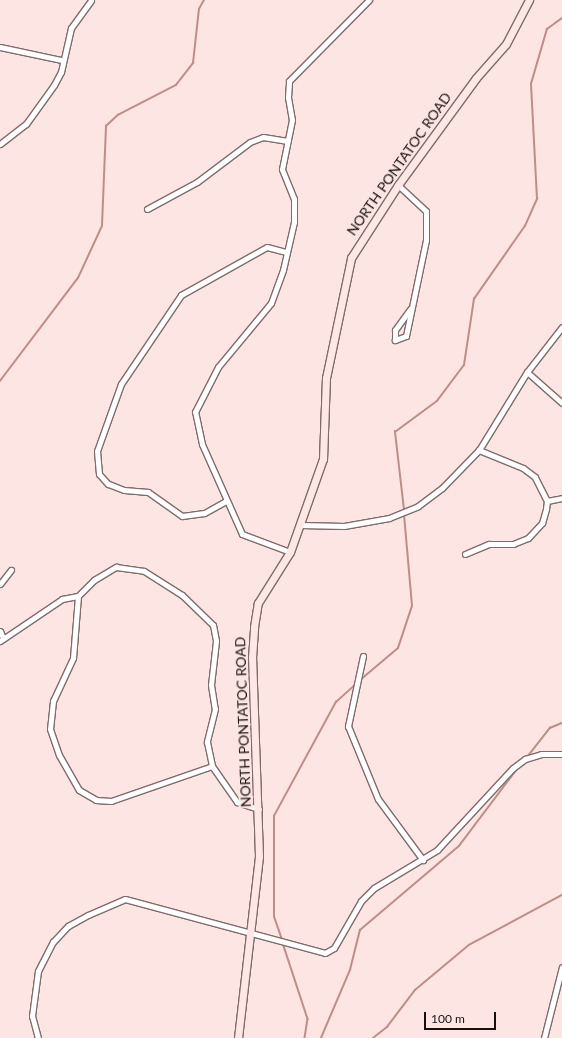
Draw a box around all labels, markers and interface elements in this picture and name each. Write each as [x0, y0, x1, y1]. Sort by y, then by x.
street label: NORTH PONTATOC ROAD [343, 89, 455, 239]
street label: NORTH PONTATOC ROAD [232, 636, 254, 808]
scale bar [426, 1004, 498, 1030]
text: 100 m [431, 1011, 465, 1026]

